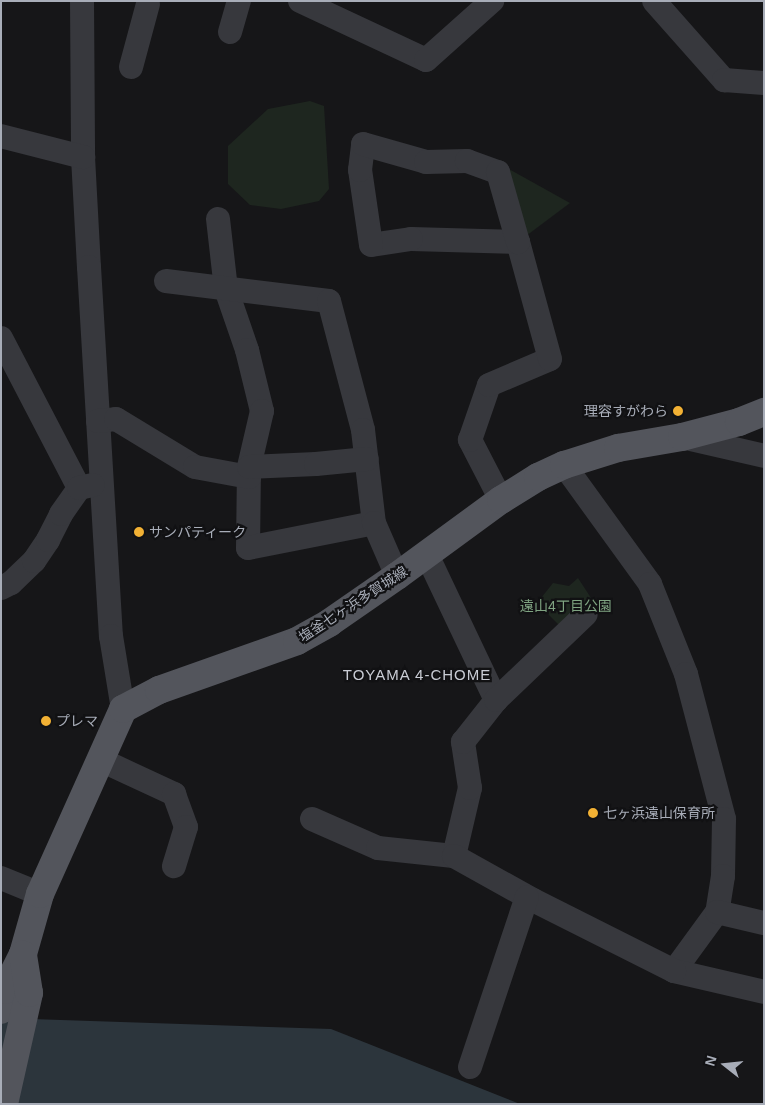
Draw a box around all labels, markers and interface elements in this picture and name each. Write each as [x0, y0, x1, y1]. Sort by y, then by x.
place label: 理容すがわら [584, 403, 668, 419]
marker: 理容すがわら [672, 405, 684, 417]
place label: サンパティーク [149, 524, 247, 540]
marker: サンパティーク [133, 526, 145, 538]
street label: 塩釜七ヶ浜多賀城線 [296, 563, 410, 645]
park label: 遠山4丁目公園 [520, 598, 612, 614]
district label: TOYAMA 4-CHOME [341, 666, 493, 684]
place label: プレマ [56, 713, 98, 729]
marker: プレマ [40, 715, 52, 727]
place label: 七ヶ浜遠山保育所 [603, 805, 715, 821]
marker: 七ヶ浜遠山保育所 [587, 807, 599, 819]
north arrow [700, 1040, 750, 1090]
text: N [701, 1054, 720, 1068]

